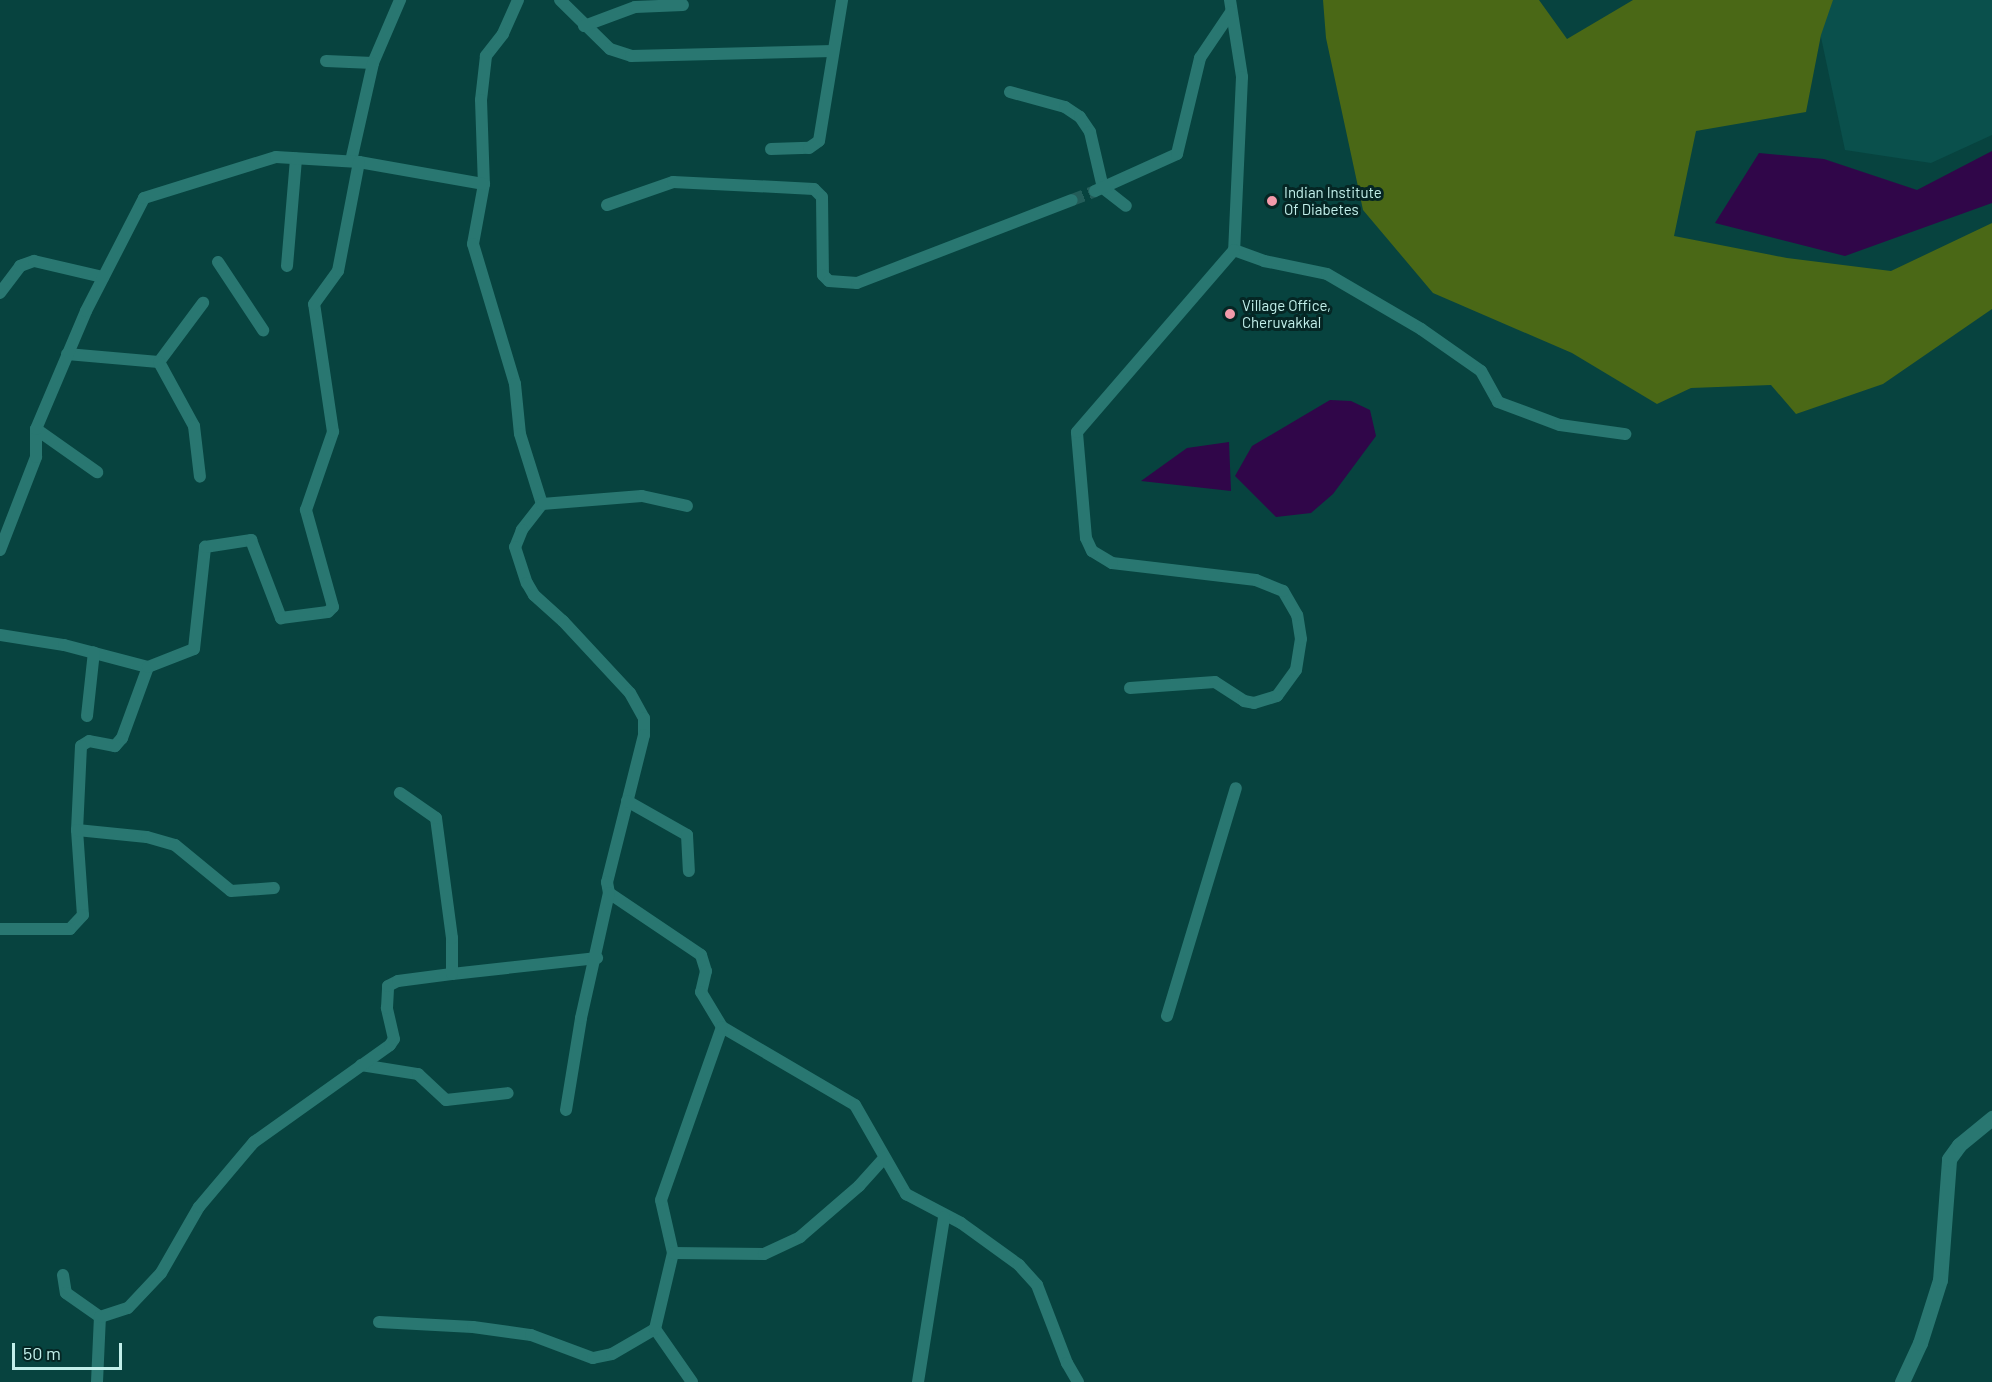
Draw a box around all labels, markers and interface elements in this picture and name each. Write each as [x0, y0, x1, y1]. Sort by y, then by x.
place label: Indian Institute Of Diabetes [1284, 183, 1382, 218]
marker: Indian Institute Of Diabetes [1265, 194, 1279, 208]
place label: Village Office, Cheruvakkal [1242, 296, 1331, 331]
marker: Village Office, Cheruvakkal [1223, 307, 1237, 321]
scale bar [15, 1331, 124, 1369]
text: 50 m [23, 1342, 61, 1364]

